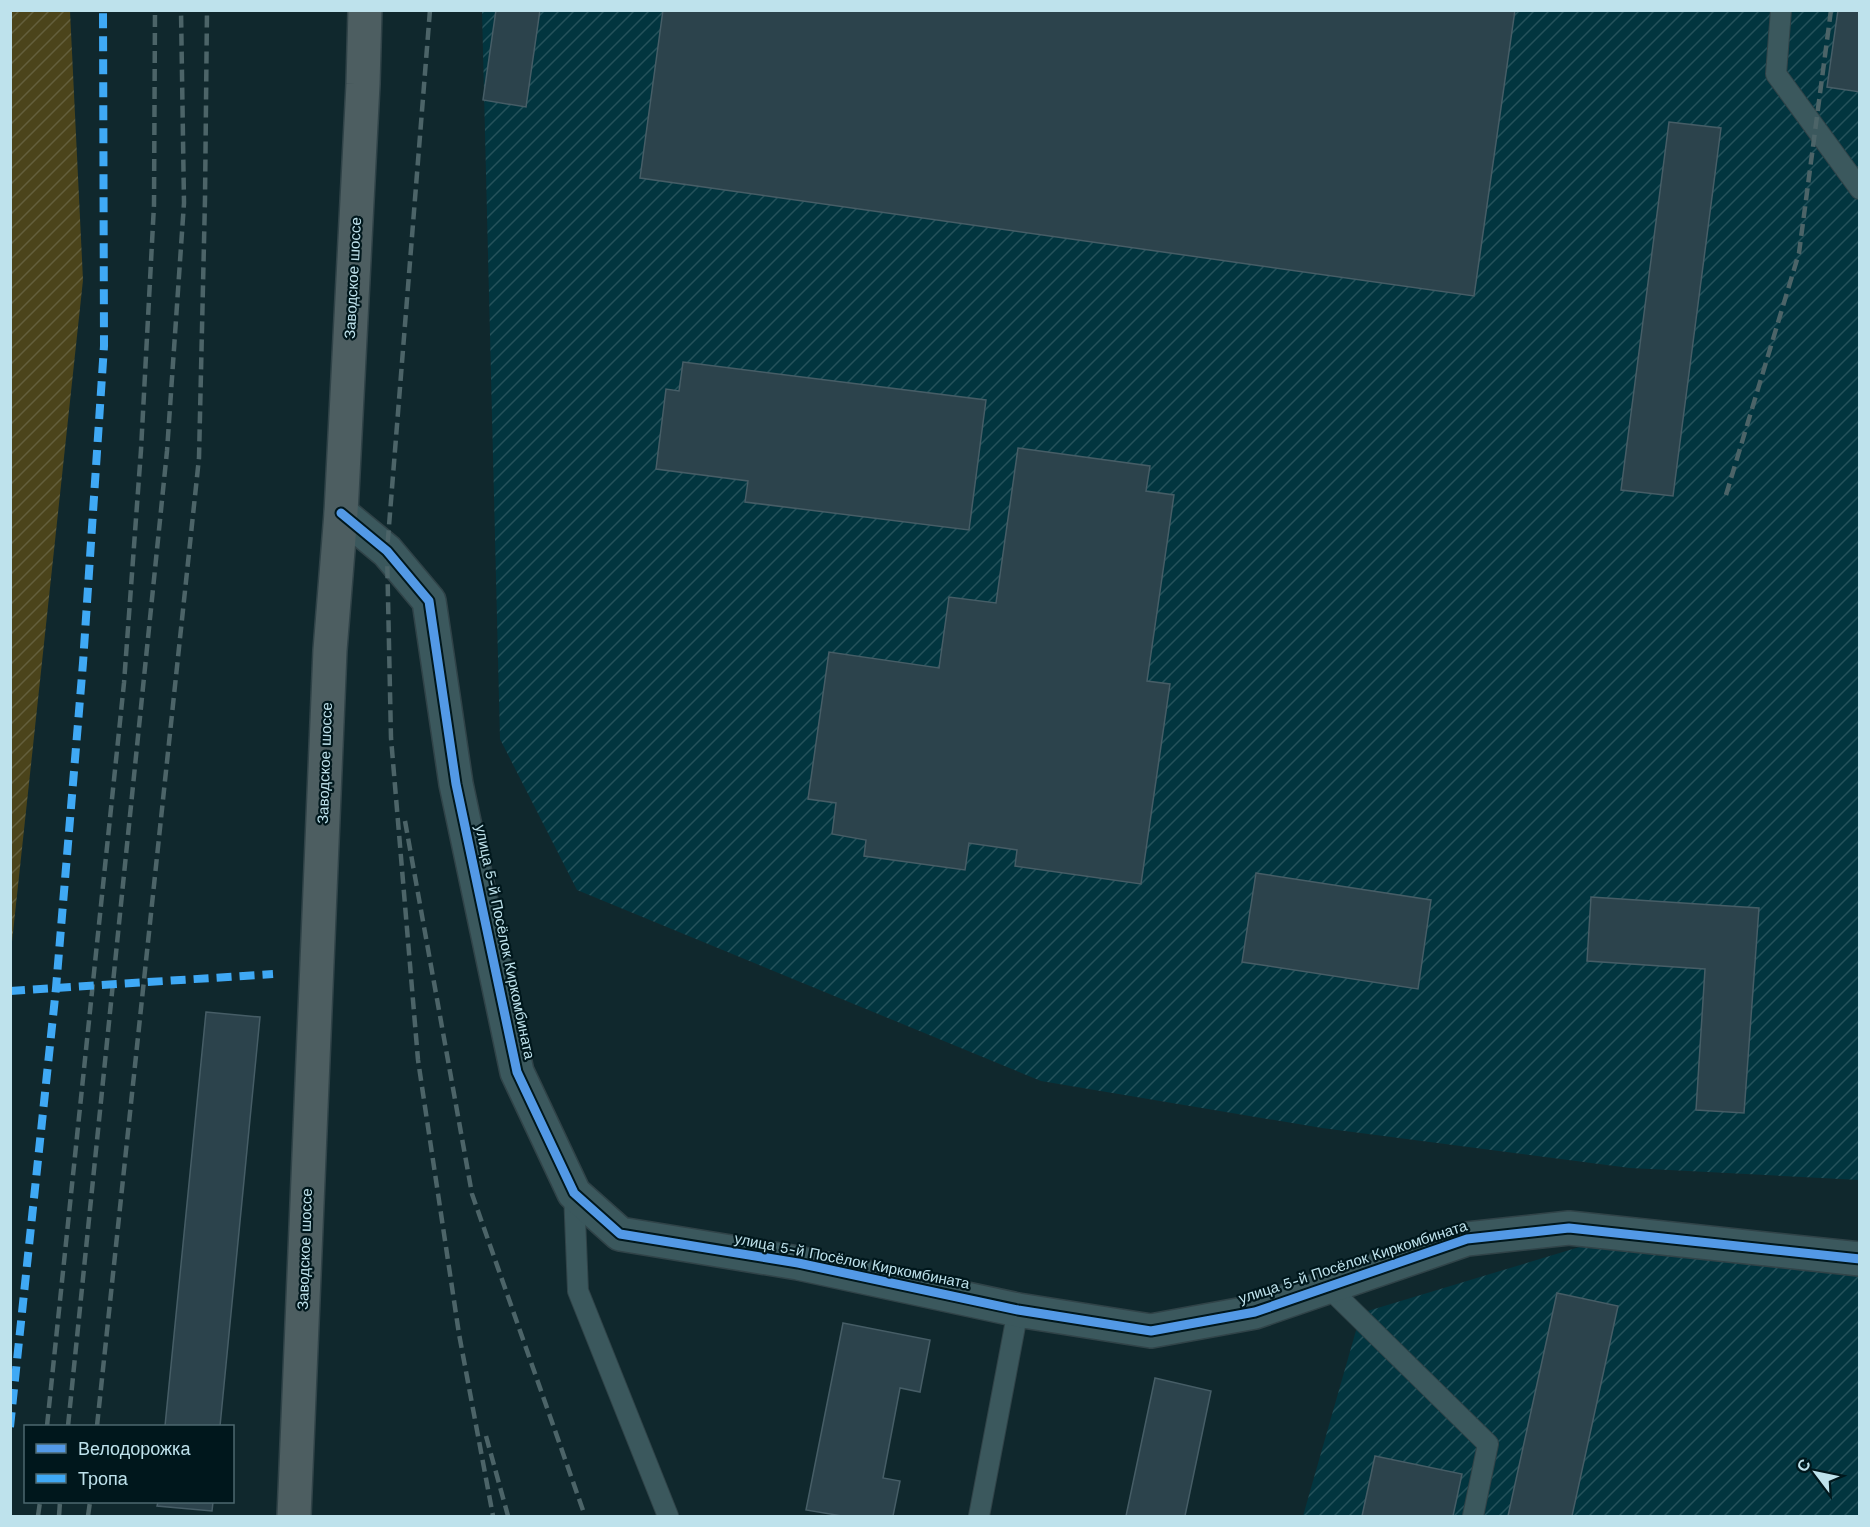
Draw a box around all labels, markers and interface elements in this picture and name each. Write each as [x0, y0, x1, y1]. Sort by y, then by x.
street label: Заводское шоссе [341, 217, 365, 339]
street label: Заводское шоссе [314, 702, 336, 824]
street label: улица 5-й Посёлок Киркомбината [471, 823, 539, 1061]
street label: Заводское шоссе [294, 1188, 316, 1310]
street label: улица 5-й Посёлок Киркомбината [1237, 1216, 1470, 1308]
street label: улица 5-й Посёлок Киркомбината [733, 1229, 972, 1293]
legend [24, 1425, 234, 1503]
text: Велодорожка [78, 1438, 191, 1459]
north arrow [1786, 1443, 1846, 1503]
text: С [1793, 1455, 1815, 1475]
text: Тропа [78, 1468, 129, 1489]

